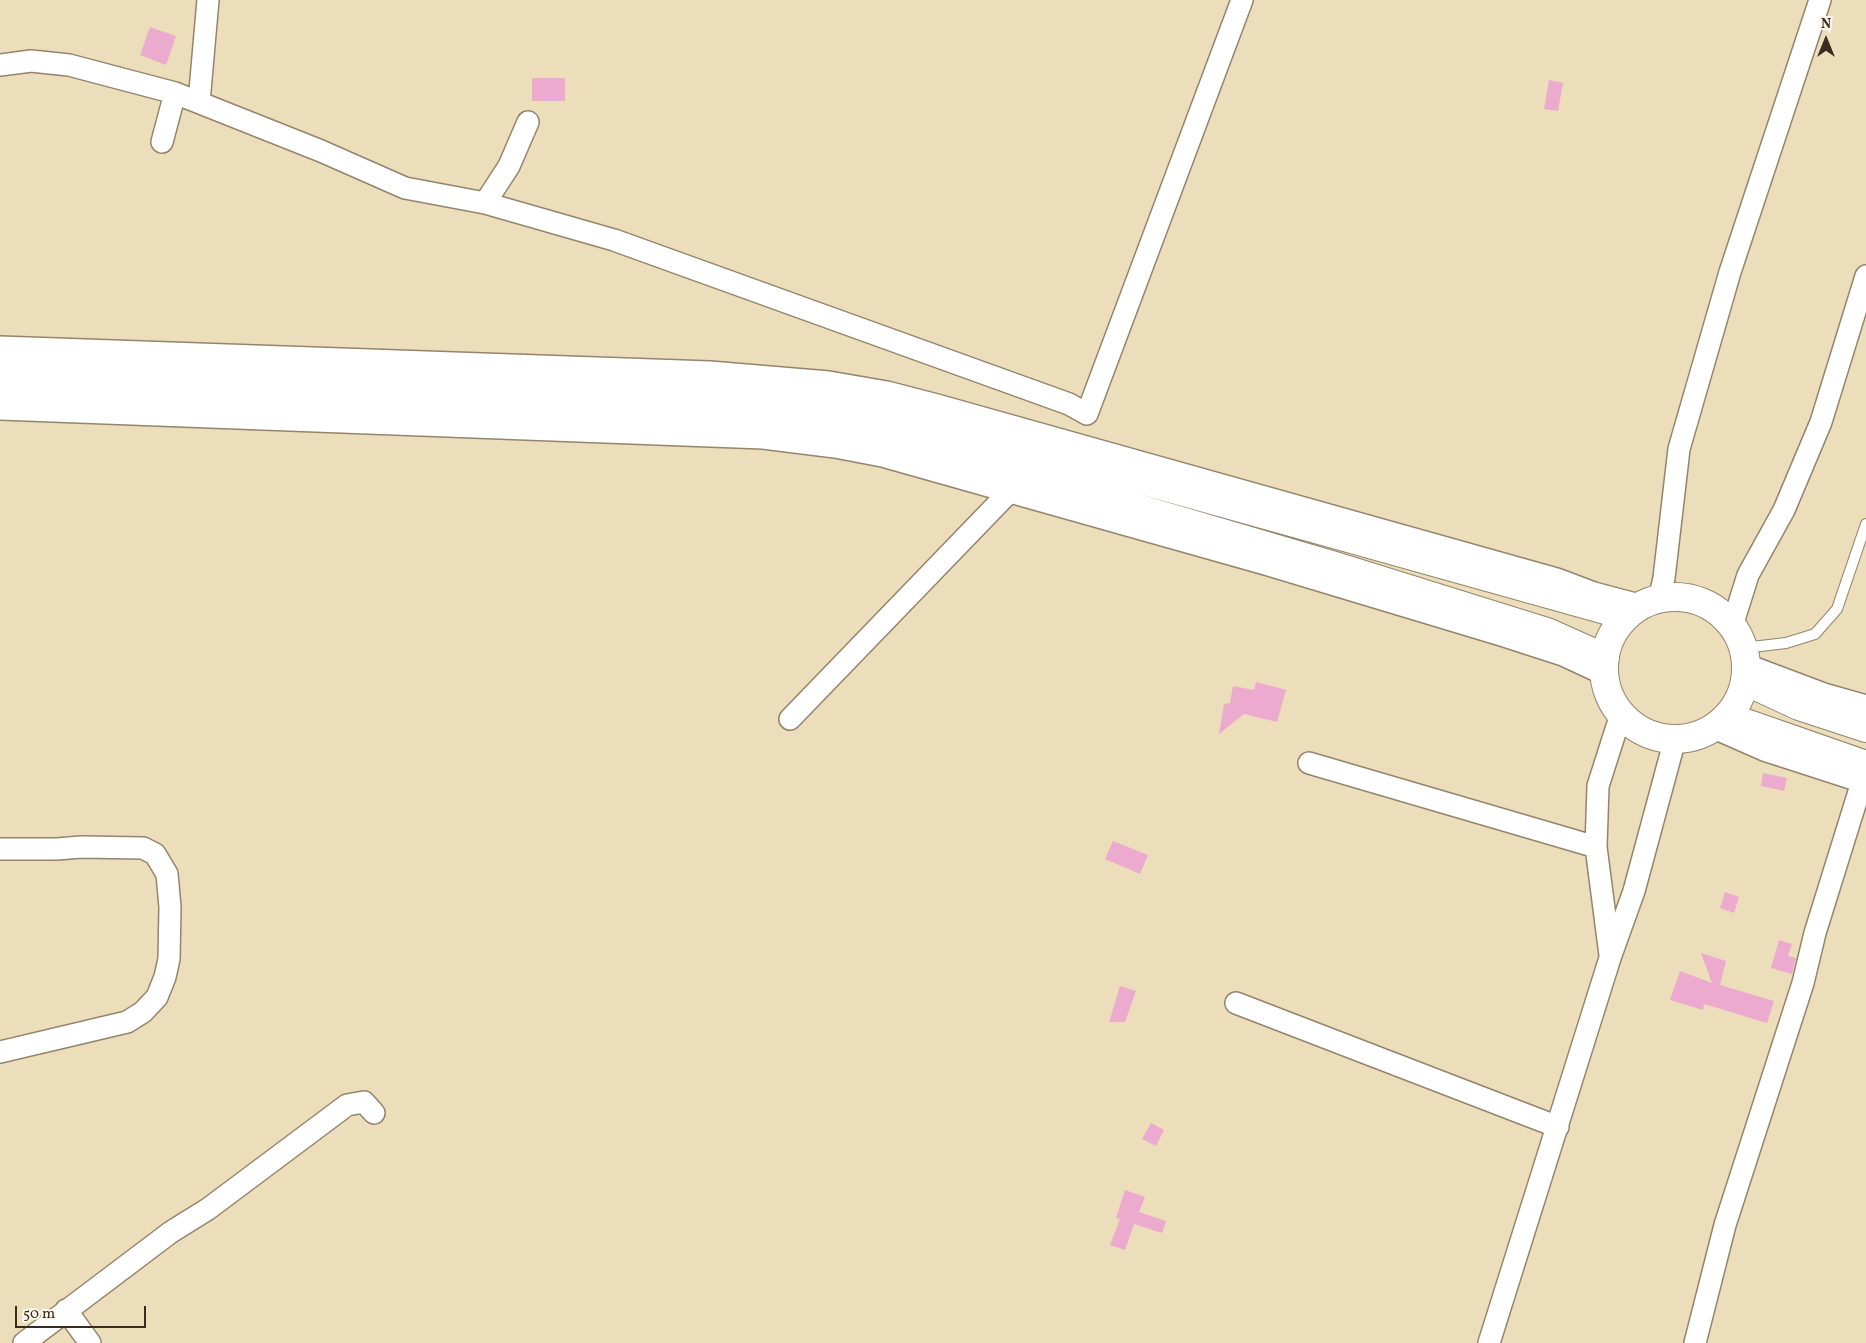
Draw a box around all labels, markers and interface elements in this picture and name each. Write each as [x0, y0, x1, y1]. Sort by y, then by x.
north arrow [1801, 15, 1851, 65]
text: N [1821, 15, 1831, 34]
scale bar [18, 1296, 149, 1328]
text: 50 m [23, 1304, 55, 1325]

